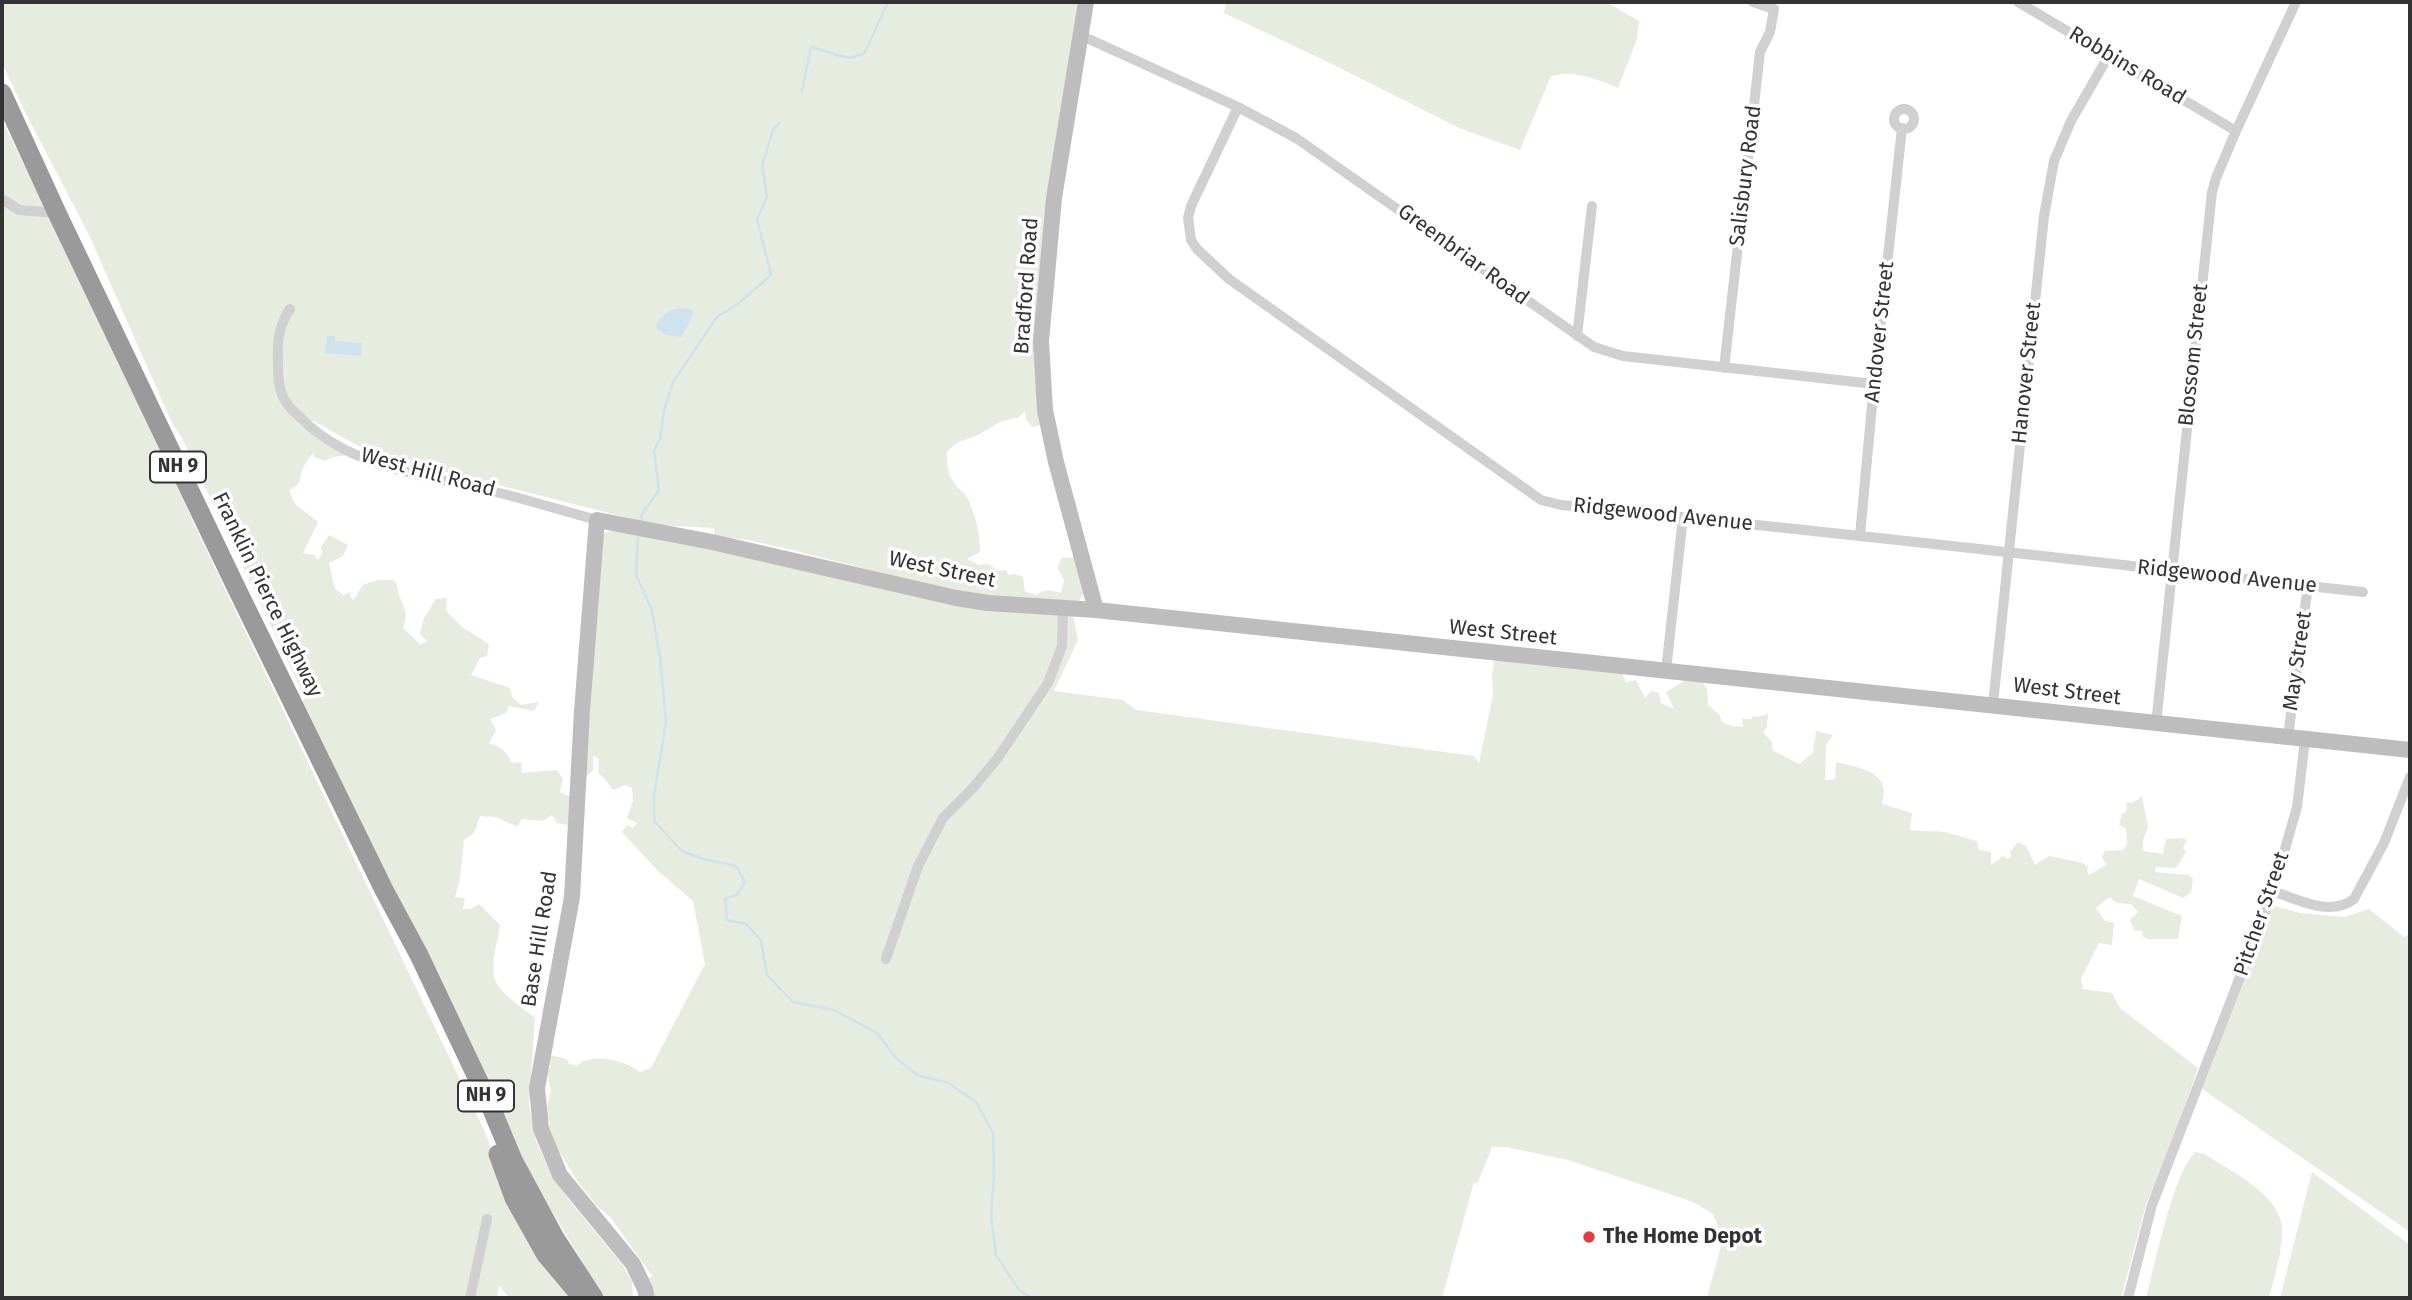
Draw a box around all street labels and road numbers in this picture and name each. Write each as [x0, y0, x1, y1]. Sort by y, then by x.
street label: Robbins Road [2064, 21, 2190, 111]
street label: Salisbury Road [1725, 104, 1767, 248]
street label: Greenbriar Road [1393, 199, 1533, 311]
street label: Bradford Road [1010, 217, 1044, 355]
street label: Andover Street [1860, 260, 1900, 404]
street label: Blossom Street [2174, 282, 2214, 428]
street label: Hanover Street [2007, 301, 2047, 445]
street label: West Hill Road [358, 443, 498, 503]
road number: NH 9 [150, 452, 206, 482]
street label: Franklin Pierce Highway [206, 488, 328, 702]
street label: Ridgewood Avenue [1572, 493, 1754, 537]
street label: West Street [886, 546, 998, 594]
street label: Ridgewood Avenue [2136, 555, 2318, 599]
street label: May Street [2279, 610, 2317, 712]
street label: West Street [1448, 615, 1558, 651]
street label: West Street [2012, 673, 2122, 711]
street label: Pitcher Street [2229, 849, 2295, 979]
street label: Base Hill Road [517, 869, 563, 1009]
road number: NH 9 [458, 1080, 514, 1112]

